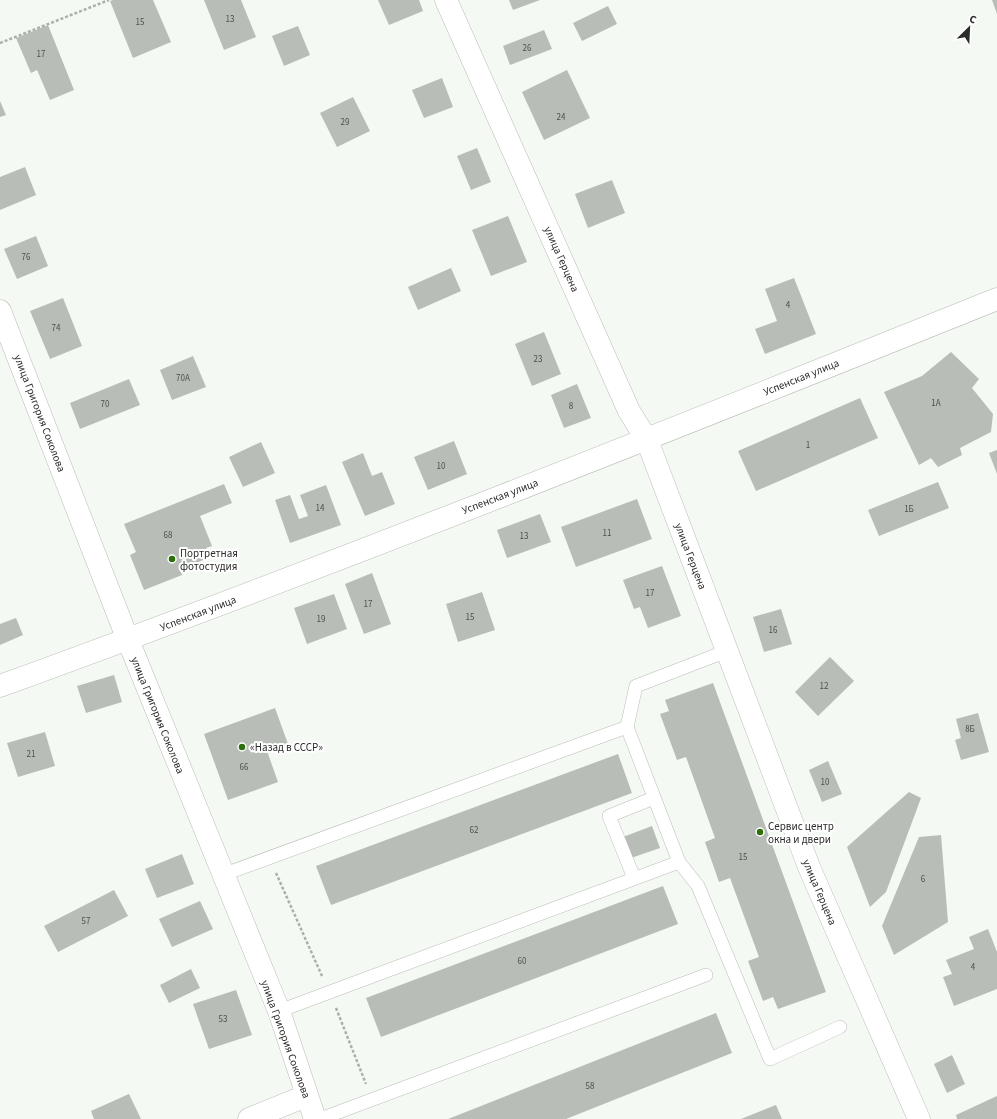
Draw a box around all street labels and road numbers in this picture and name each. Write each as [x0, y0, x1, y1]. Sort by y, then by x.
street label: улица Герцена [540, 224, 583, 294]
street label: улица Григория Соколова [10, 352, 69, 474]
street label: Успенская улица [761, 355, 841, 400]
street label: Успенская улица [460, 475, 540, 518]
street label: улица Герцена [671, 521, 710, 592]
street label: Успенская улица [158, 592, 238, 635]
street label: улица Григория Соколова [127, 655, 188, 776]
street label: улица Герцена [799, 857, 840, 927]
street label: улица Григория Соколова [257, 978, 314, 1100]

